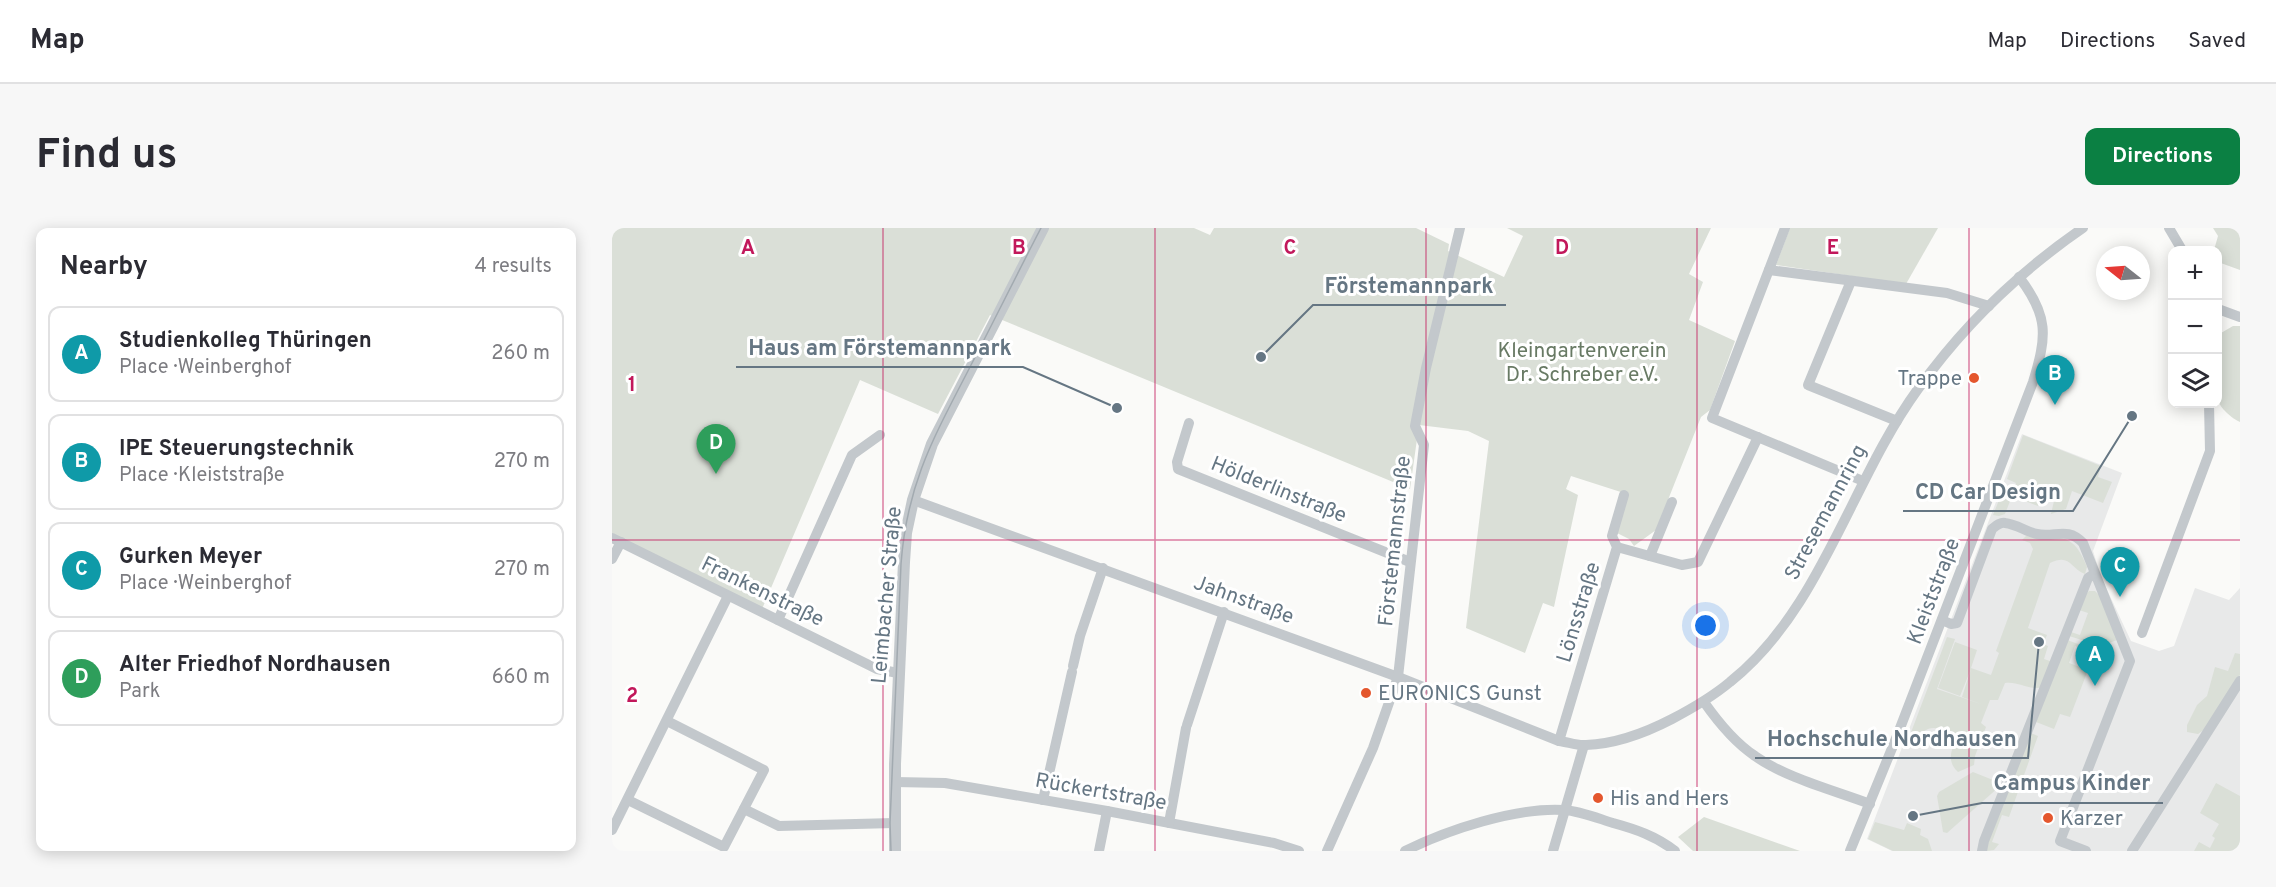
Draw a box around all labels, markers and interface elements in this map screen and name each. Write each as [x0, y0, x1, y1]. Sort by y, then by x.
text: Map [30, 23, 85, 59]
text: Map [1987, 28, 2027, 55]
text: Directions [2060, 28, 2155, 55]
text: Saved [2188, 28, 2246, 55]
button: Directions [2085, 128, 2240, 185]
text: Find us [36, 130, 177, 183]
text: A [741, 236, 755, 262]
text: B [1012, 236, 1026, 262]
text: C [1284, 236, 1296, 262]
text: D [1555, 236, 1569, 262]
text: E [1827, 236, 1839, 262]
north arrow [2096, 246, 2150, 300]
map controls [2168, 246, 2222, 408]
button: + [2168, 246, 2222, 300]
text: Nearby [60, 251, 148, 284]
text: 4 results [475, 254, 552, 280]
callout: Förstemannpark [1313, 265, 1506, 305]
text: Förstemannpark [1325, 274, 1493, 301]
button: − [2168, 300, 2222, 354]
callout: Haus am Förstemannpark [736, 327, 1023, 367]
text: Studienkolleg Thüringen [119, 328, 372, 355]
text: Haus am Förstemannpark [748, 336, 1012, 363]
park label: Kleingartenverein Dr. Schreber e.V. [1497, 338, 1667, 389]
text: A [74, 341, 89, 367]
text: 260 m [491, 341, 550, 367]
button: layers [2168, 354, 2222, 408]
text: Place · Weinberghof [119, 355, 291, 381]
pin: B [2036, 356, 2074, 405]
place label: Trappe [1897, 366, 1962, 393]
marker: Trappe [1967, 371, 1981, 385]
text: 1 [628, 373, 636, 399]
pin: D [696, 424, 736, 474]
text: IPE Steuerungstechnik [119, 436, 354, 463]
street label: Stresemannring [1779, 440, 1873, 585]
text: B [75, 449, 88, 475]
text: 270 m [494, 449, 550, 475]
street label: Hölderlinstraße [1206, 451, 1350, 530]
street label: Förstemannstraße [1373, 455, 1418, 628]
text: Place · Kleiststraße [119, 463, 284, 489]
callout: CD Car Design [1903, 471, 2073, 511]
text: CD Car Design [1915, 480, 2061, 507]
street label: Leimbacher Straße [866, 505, 909, 685]
street label: Kleiststraße [1902, 535, 1967, 649]
text: Gurken Meyer [119, 544, 262, 571]
pin: C [2100, 548, 2140, 597]
street label: Frankenstraße [696, 551, 828, 634]
text: C [75, 557, 88, 583]
text: 270 m [494, 557, 550, 583]
street label: Lönsstraße [1551, 559, 1608, 666]
street label: Jahnstraße [1190, 570, 1297, 631]
text: Place · Weinberghof [119, 571, 291, 597]
your location [1691, 611, 1720, 640]
pin: A [2076, 636, 2114, 686]
text: Alter Friedhof Nordhausen [119, 652, 391, 679]
text: D [74, 665, 89, 691]
text: 660 m [492, 665, 550, 691]
text: Park [119, 679, 160, 705]
place label: EURONICS Gunst [1378, 681, 1542, 708]
text: 2 [626, 684, 638, 710]
marker: EURONICS Gunst [1359, 686, 1373, 700]
callout: Hochschule Nordhausen [1755, 718, 2028, 758]
text: Hochschule Nordhausen [1767, 727, 2017, 754]
callout: Campus Kinder [1982, 763, 2163, 803]
street label: Rückertstraße [1033, 768, 1169, 817]
text: Campus Kinder [1993, 771, 2151, 798]
place label: His and Hers [1610, 786, 1729, 813]
marker: His and Hers [1591, 791, 1605, 805]
place label: Karzer [2060, 806, 2123, 833]
marker: Karzer [2041, 811, 2055, 825]

